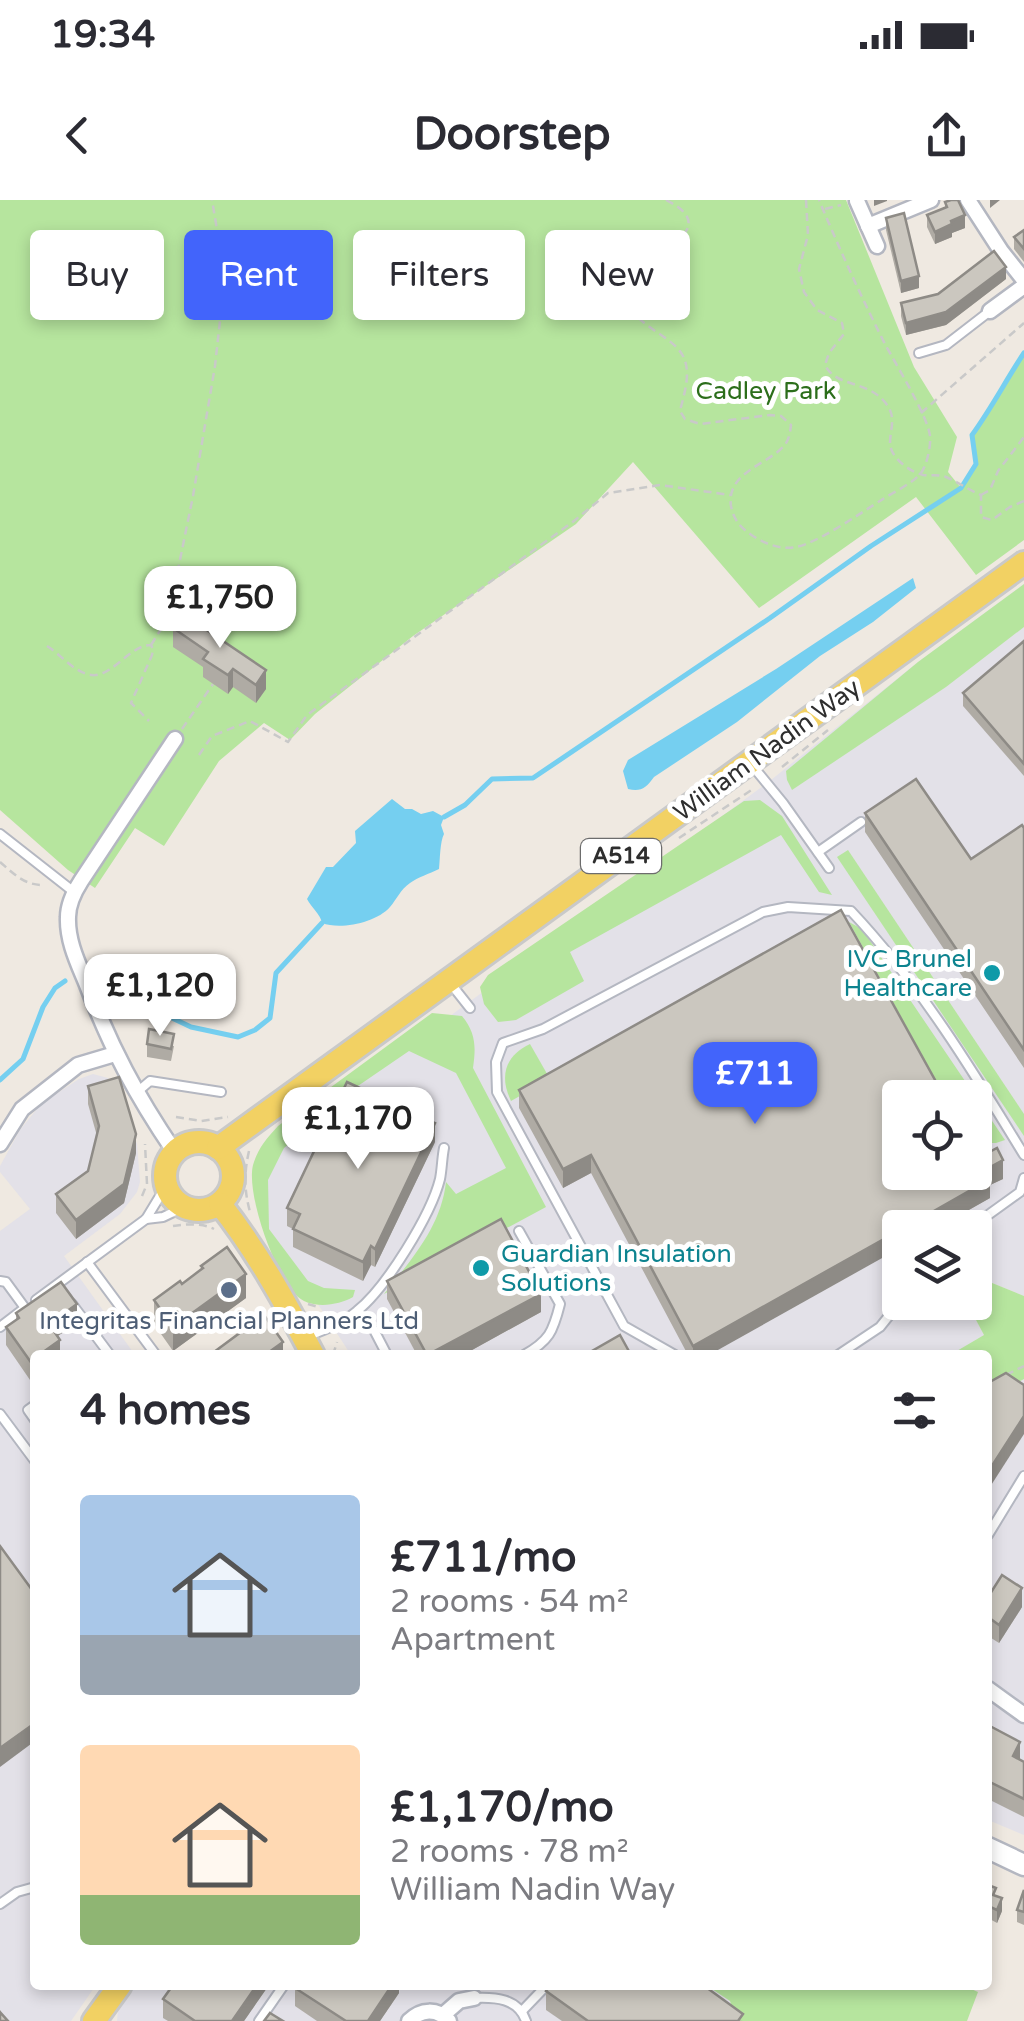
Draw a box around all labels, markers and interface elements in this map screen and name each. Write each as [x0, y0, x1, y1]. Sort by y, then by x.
text: 19:34 [50, 12, 155, 58]
icon: back [50, 108, 105, 163]
text: Doorstep [413, 108, 611, 162]
icon: share [919, 108, 974, 163]
chip: Buy [30, 230, 164, 320]
chip: Rent [184, 230, 333, 320]
chip: Filters [353, 230, 525, 320]
chip: New [545, 230, 690, 320]
park label: Cadley Park [696, 376, 836, 406]
pin: £1,750 [139, 566, 301, 651]
text: £1,750 [166, 579, 274, 617]
street label: William Nadin Way [668, 672, 866, 828]
road number: A514 [581, 839, 661, 873]
place label: IVC Brunel Healthcare [844, 944, 972, 1003]
pin: £1,120 [79, 954, 241, 1039]
marker: IVC Brunel Healthcare [981, 962, 1003, 984]
text: £1,120 [106, 967, 214, 1005]
pin: £711 [696, 1042, 814, 1127]
text: £711 [715, 1055, 795, 1093]
map controls [882, 1080, 992, 1320]
button: locate [882, 1080, 992, 1190]
pin: £1,170 [277, 1087, 439, 1172]
text: £1,170 [304, 1100, 412, 1138]
button: layers [882, 1210, 992, 1320]
place label: Guardian Insulation Solutions [501, 1239, 732, 1298]
marker: Guardian Insulation Solutions [470, 1257, 492, 1279]
marker: Integritas Financial Planners Ltd [218, 1279, 240, 1301]
place label: Integritas Financial Planners Ltd [39, 1306, 419, 1336]
icon: filters [887, 1383, 942, 1438]
text: 4 homes [80, 1385, 251, 1436]
text: £711/mo [390, 1532, 577, 1583]
icon: home [160, 1535, 280, 1655]
text: 2 rooms · 54 m² [390, 1583, 629, 1621]
text: Apartment [390, 1621, 555, 1659]
text: £1,170/mo [390, 1782, 614, 1833]
icon: home [160, 1785, 280, 1905]
text: 2 rooms · 78 m² [390, 1833, 629, 1871]
text: William Nadin Way [390, 1871, 675, 1909]

